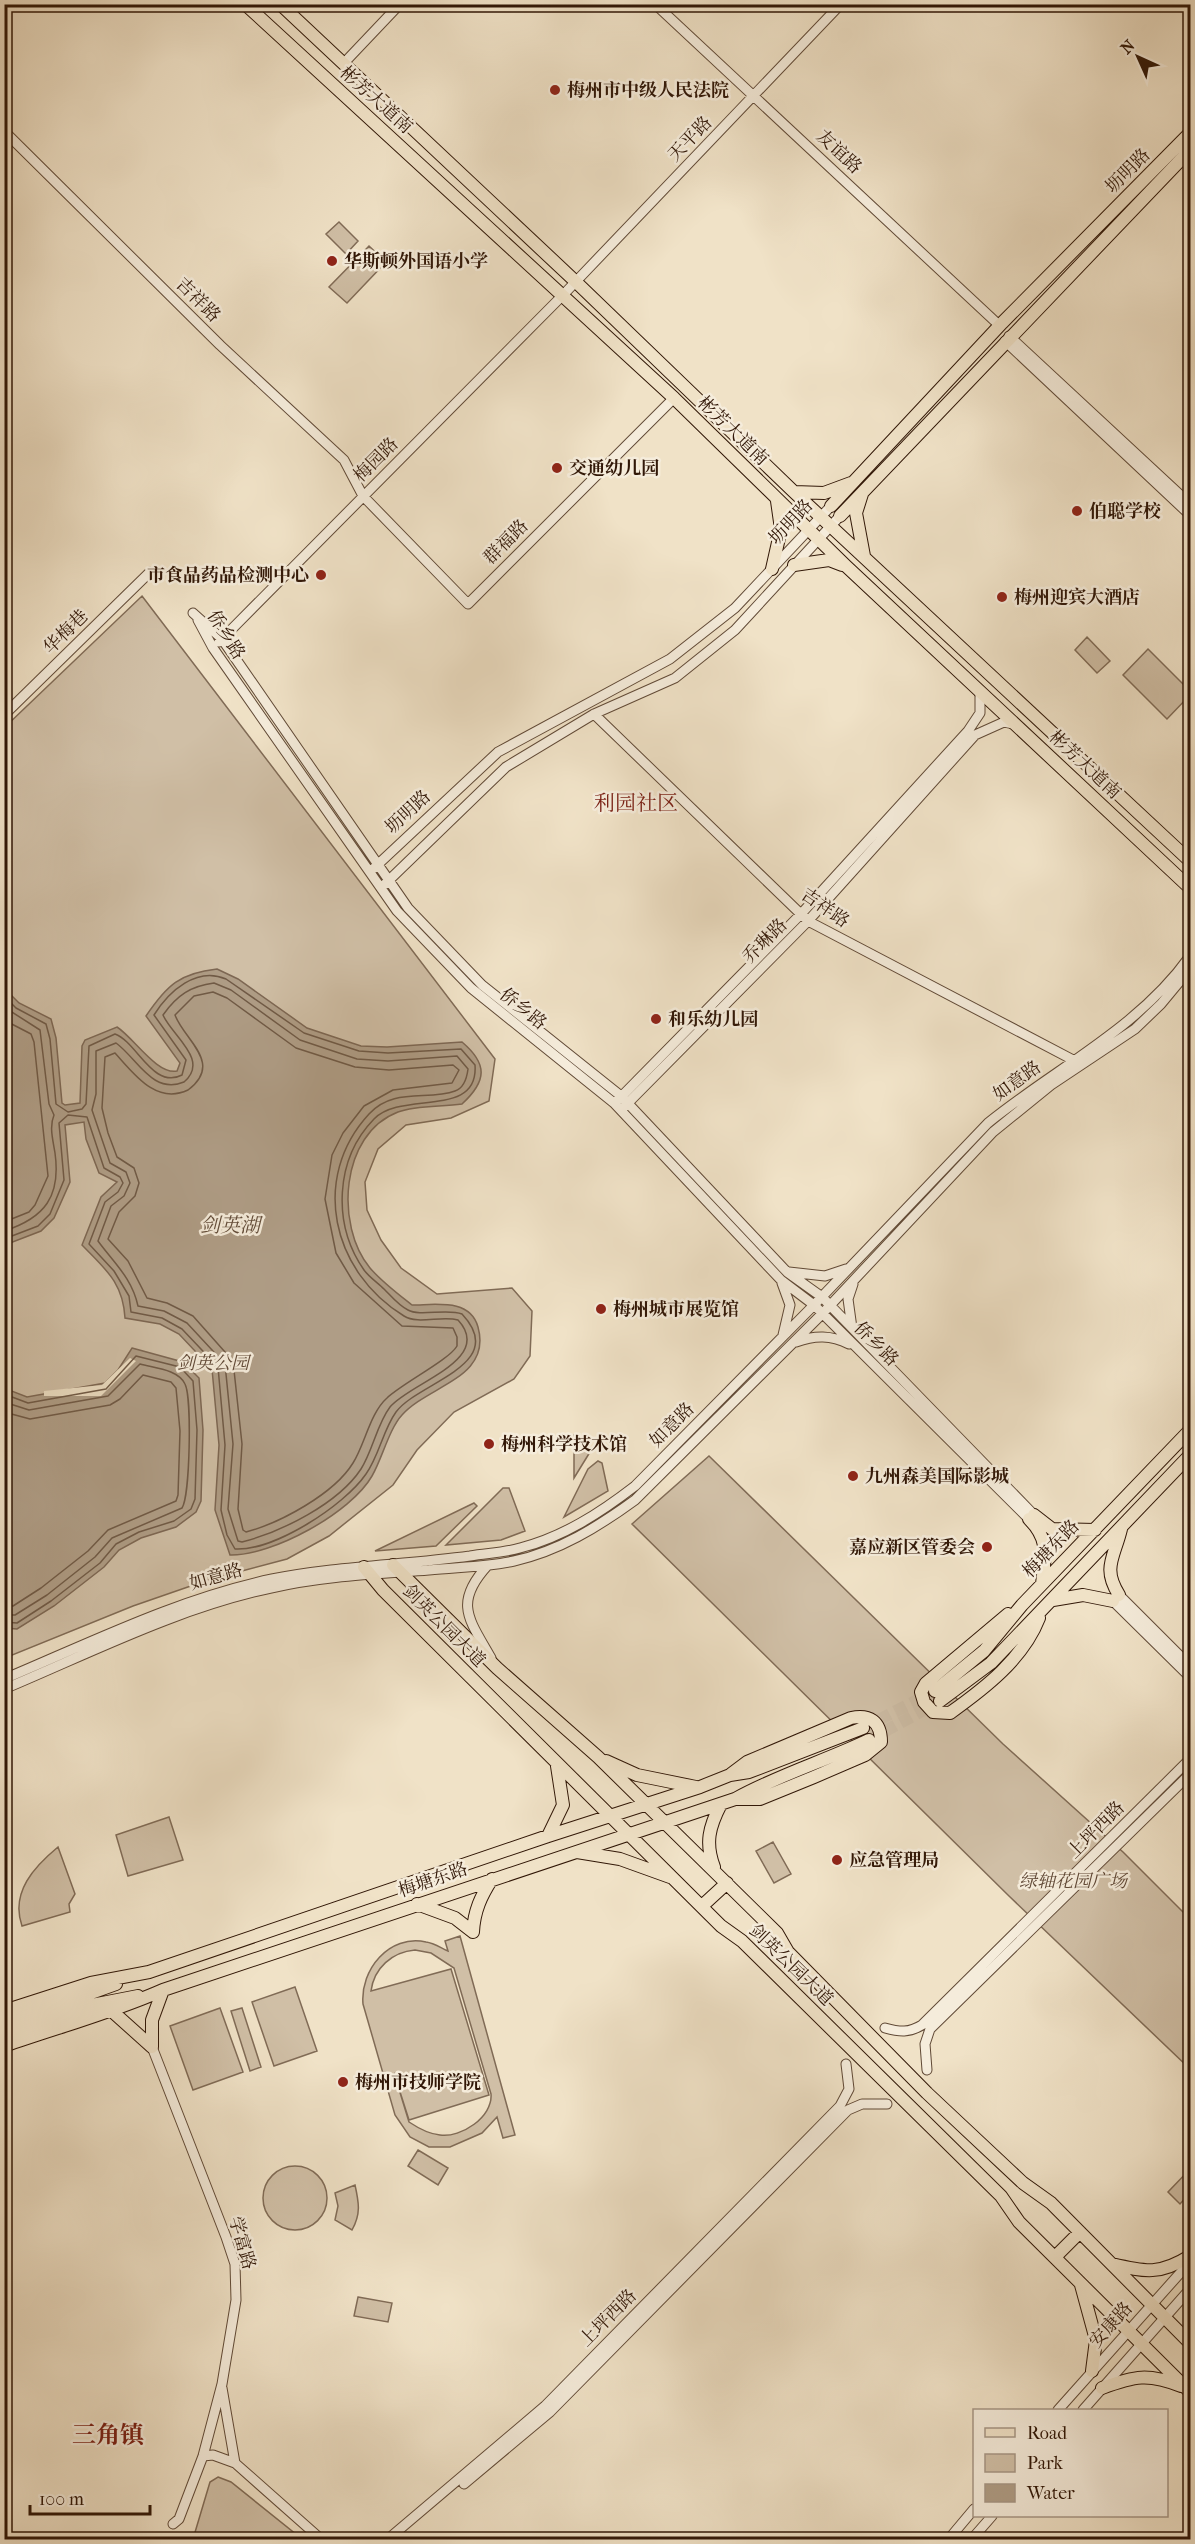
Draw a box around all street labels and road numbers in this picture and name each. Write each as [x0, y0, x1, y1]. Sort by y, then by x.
street label: 彬芳大道南 [336, 62, 416, 138]
street label: 天平路 [664, 112, 716, 166]
street label: 友谊路 [812, 126, 866, 178]
street label: 坜明路 [1101, 144, 1155, 198]
street label: 吉祥路 [171, 273, 225, 327]
street label: 彬芳大道南 [693, 392, 773, 470]
street label: 梅园路 [349, 433, 403, 487]
street label: 坜明路 [765, 495, 817, 549]
street label: 群福路 [479, 515, 533, 569]
street label: 华梅巷 [39, 605, 93, 659]
street label: 侨乡路 [203, 607, 249, 663]
street label: 彬芳大道南 [1045, 727, 1125, 803]
street label: 坜明路 [381, 786, 435, 838]
street label: 吉祥路 [797, 884, 853, 932]
street label: 乔琳路 [738, 914, 792, 968]
street label: 侨乡路 [495, 984, 551, 1034]
street label: 如意路 [989, 1057, 1045, 1105]
street label: 侨乡路 [849, 1317, 903, 1371]
street label: 如意路 [645, 1398, 699, 1452]
street label: 梅塘东路 [1018, 1516, 1084, 1582]
street label: 如意路 [187, 1559, 245, 1595]
street label: 剑英公园大道 [398, 1580, 490, 1672]
street label: 上坪西路 [1063, 1797, 1129, 1863]
street label: 梅塘东路 [396, 1858, 470, 1902]
street label: 剑英公园大道 [745, 1920, 837, 2010]
street label: 学富路 [224, 2214, 260, 2272]
street label: 上坪西路 [575, 2285, 641, 2351]
street label: 安康路 [1085, 2298, 1137, 2352]

